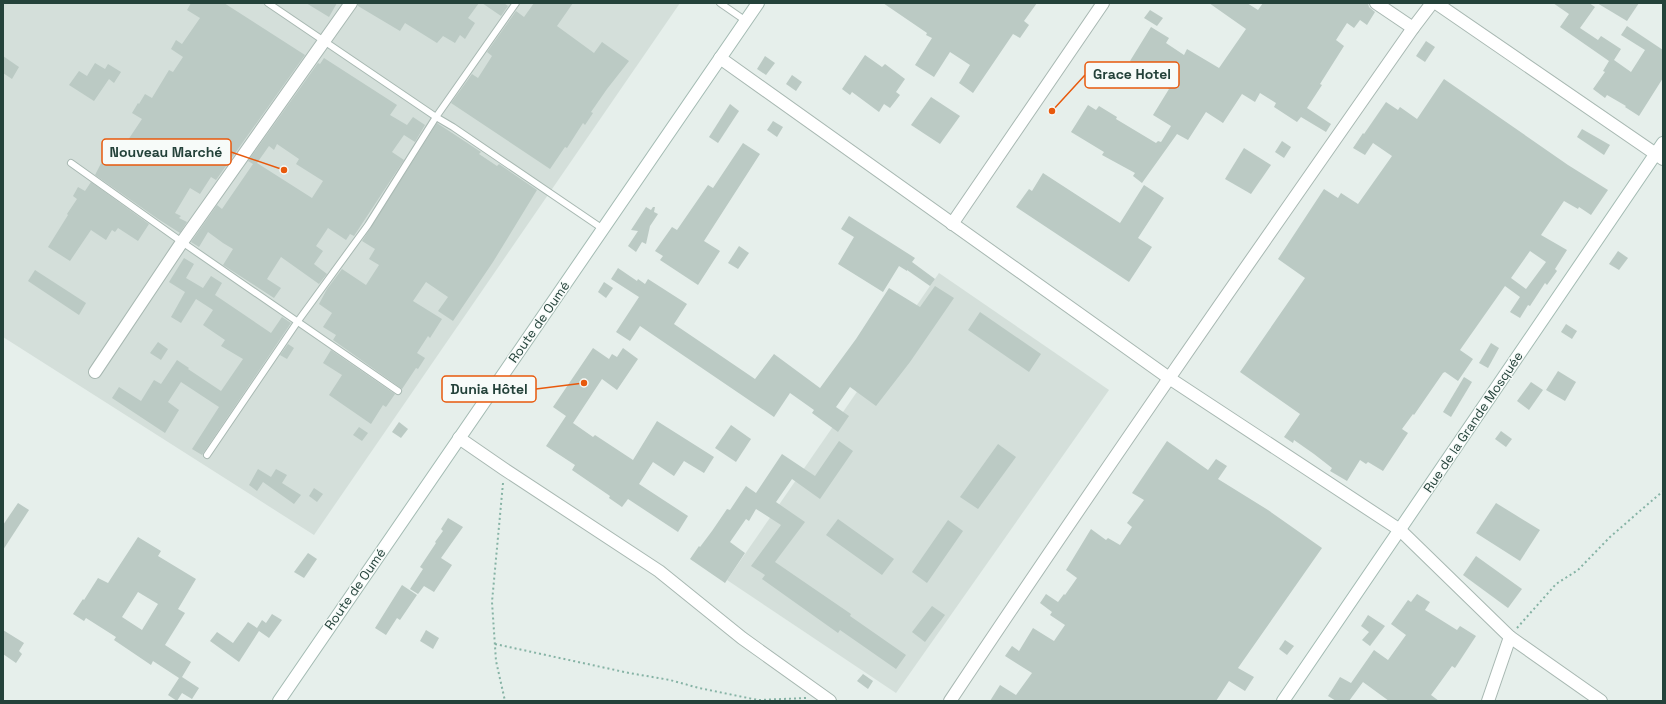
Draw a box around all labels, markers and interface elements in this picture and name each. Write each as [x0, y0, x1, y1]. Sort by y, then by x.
callout: Grace Hotel [1085, 62, 1179, 88]
text: Grace Hotel [1093, 65, 1171, 83]
callout: Nouveau Marché [102, 139, 231, 165]
text: Nouveau Marché [110, 143, 222, 161]
street label: Route de Oumé [505, 278, 573, 366]
street label: Rue de la Grande Mosquée [1419, 348, 1527, 496]
callout: Dunia Hôtel [442, 376, 536, 402]
text: Dunia Hôtel [450, 380, 528, 398]
street label: Route de Oumé [321, 545, 389, 633]

